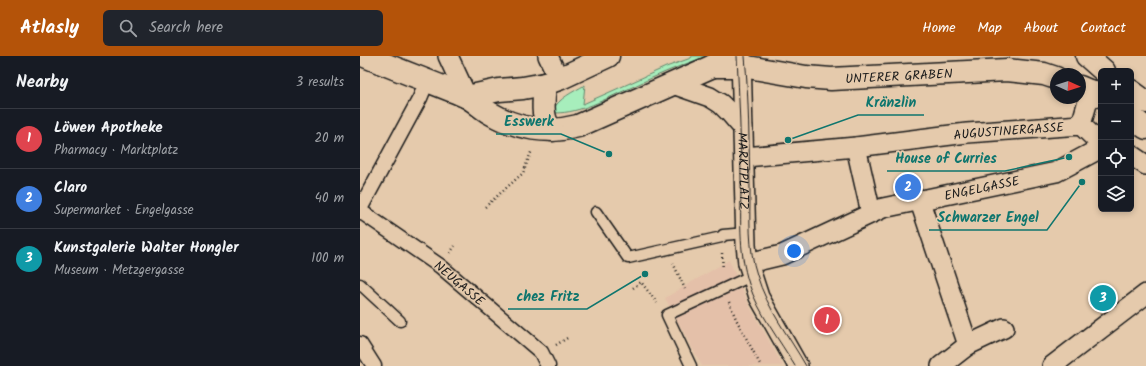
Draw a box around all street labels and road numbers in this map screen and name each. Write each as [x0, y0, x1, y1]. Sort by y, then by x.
street label: UNTERER GRABEN [845, 64, 953, 90]
street label: AUGUSTINERGASSE [952, 117, 1065, 147]
street label: MARKTPLATZ [731, 132, 754, 210]
street label: ENGELGASSE [942, 171, 1022, 207]
street label: NEUGASSE [429, 256, 489, 312]

